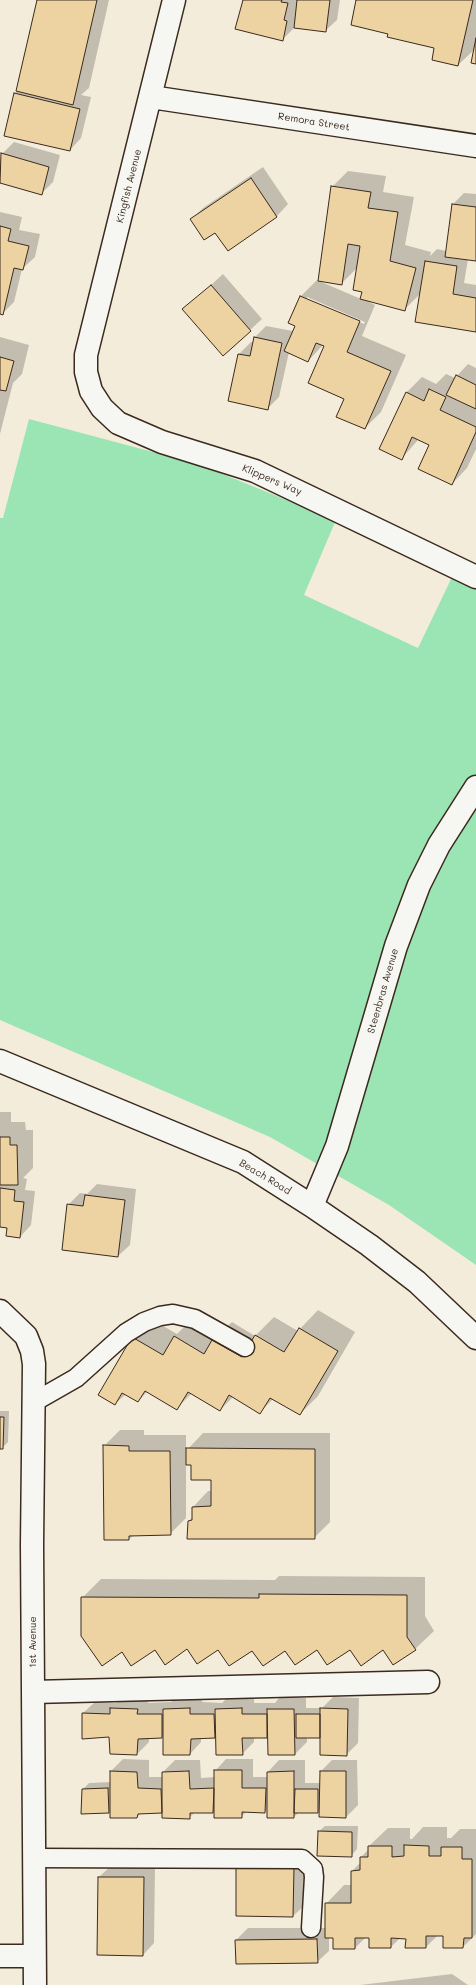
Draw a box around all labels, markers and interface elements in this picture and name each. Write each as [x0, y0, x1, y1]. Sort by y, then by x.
street label: Remora Street [277, 110, 351, 134]
street label: Kingfish Avenue [114, 148, 144, 224]
street label: Klippers Way [240, 462, 304, 498]
street label: Steenbras Avenue [365, 947, 401, 1035]
street label: Beach Road [237, 1157, 293, 1197]
street label: 1st Avenue [27, 1616, 39, 1668]

